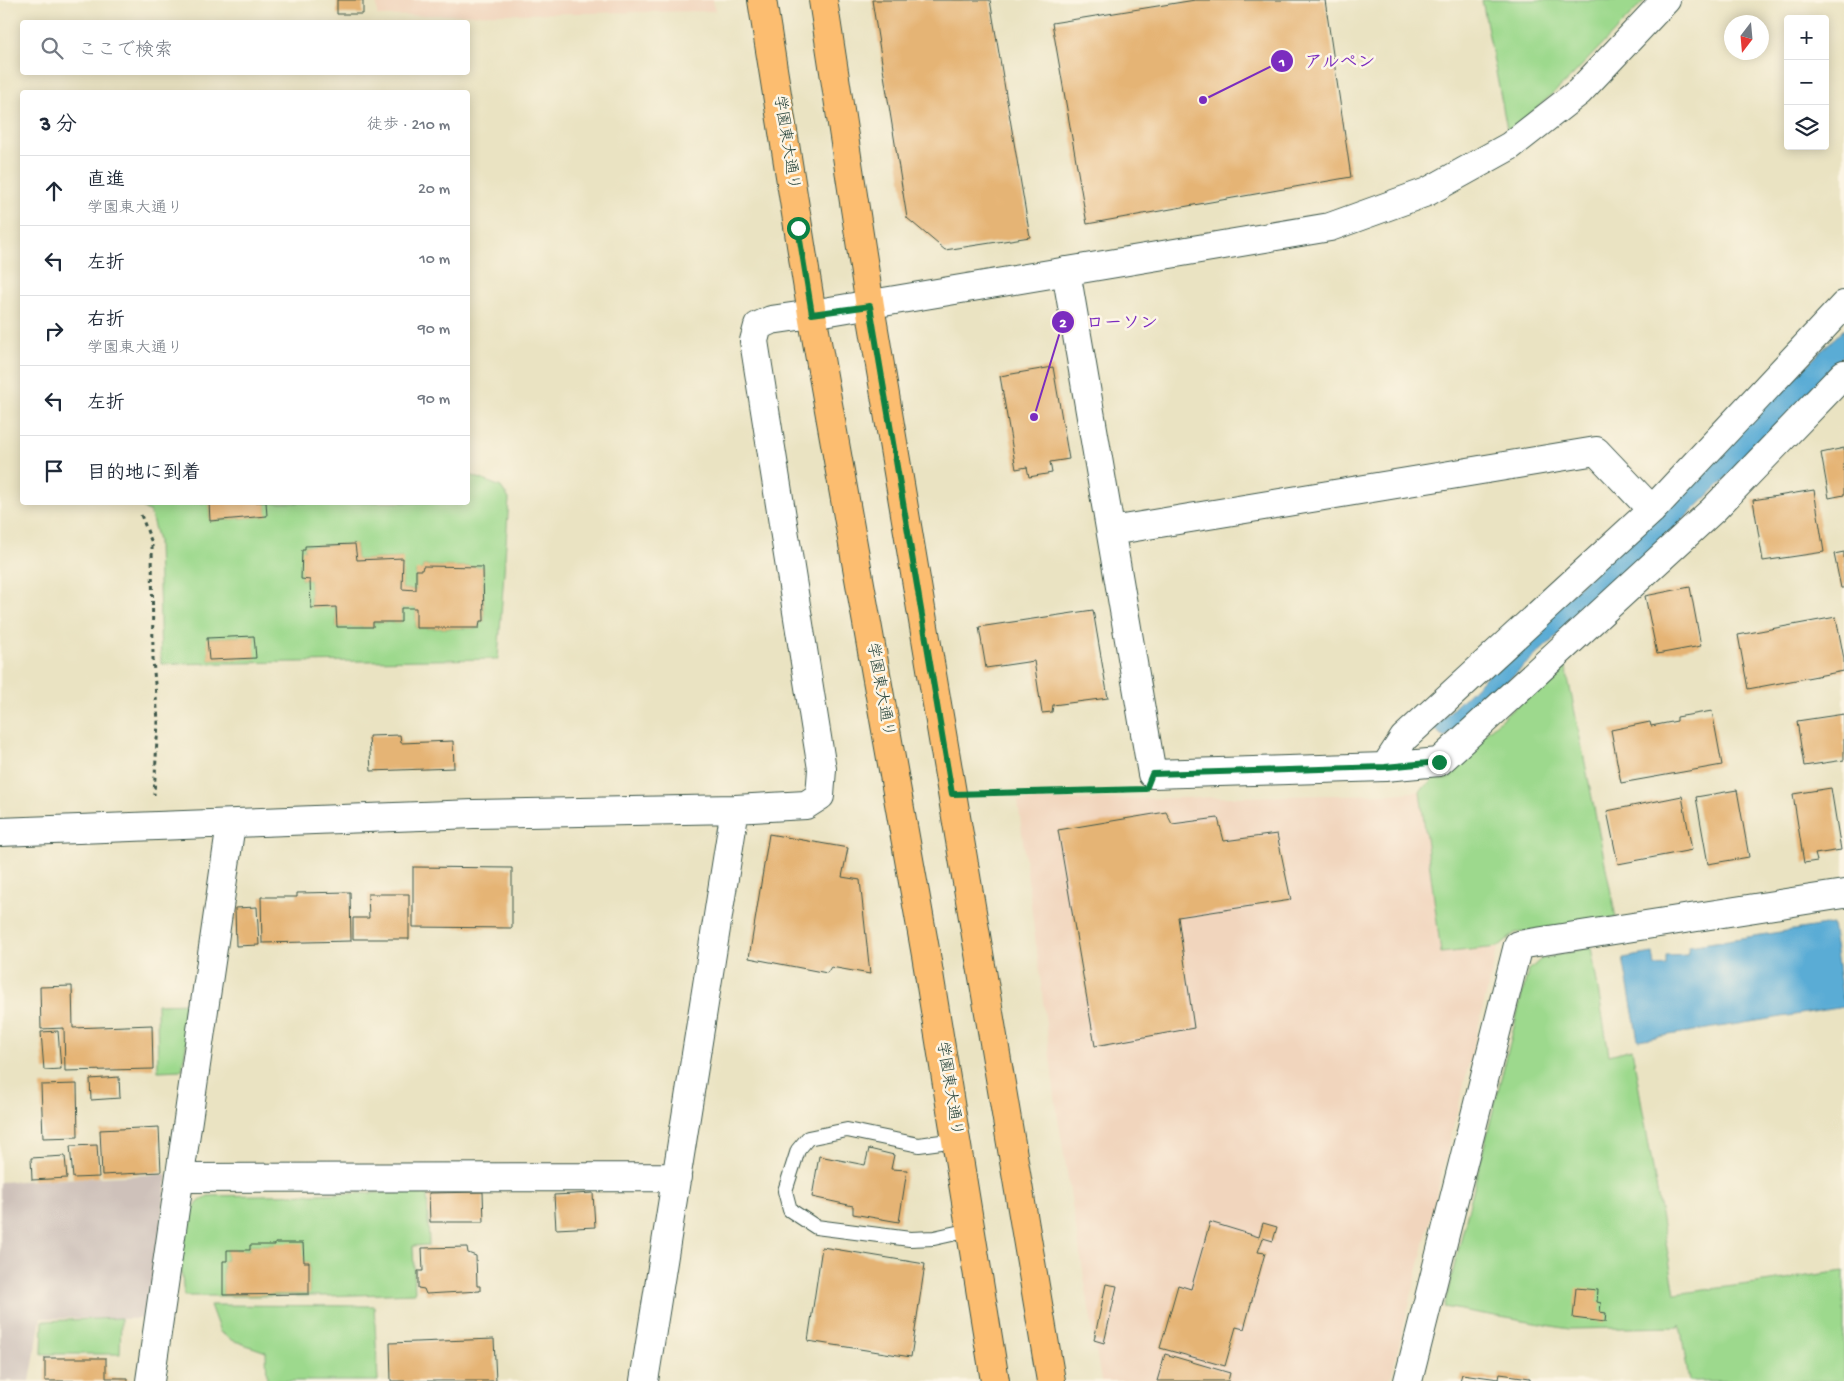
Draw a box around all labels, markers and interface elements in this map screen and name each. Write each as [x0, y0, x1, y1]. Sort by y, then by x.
north arrow [1724, 15, 1769, 60]
map controls [1784, 15, 1829, 150]
button: + [1784, 15, 1829, 60]
search box [20, 20, 470, 75]
icon: search [38, 34, 66, 62]
text: ここで検索 [78, 40, 173, 63]
callout: アルペン [1269, 45, 1386, 78]
text: アルペン [1305, 53, 1375, 74]
text: 1 [1278, 54, 1285, 72]
button: − [1784, 60, 1829, 105]
street label: 学園東大通り [768, 94, 804, 192]
button: layers [1784, 105, 1829, 150]
text: 3 分 [40, 114, 77, 139]
text: 徒歩 · 210 m [367, 117, 450, 136]
text: 直進 [87, 170, 125, 193]
icon: ahead [40, 177, 68, 205]
text: 20 m [418, 181, 450, 200]
text: 学園東大通り [87, 200, 183, 219]
route start [787, 217, 810, 240]
icon: left [40, 247, 68, 275]
text: 10 m [419, 251, 450, 270]
text: 左折 [87, 253, 125, 276]
callout: ローソン [1051, 306, 1168, 339]
text: 右折 [87, 310, 125, 333]
text: ローソン [1086, 314, 1158, 335]
text: 2 [1059, 315, 1067, 333]
icon: right [40, 317, 68, 345]
text: 90 m [418, 321, 450, 340]
text: 学園東大通り [87, 340, 183, 359]
icon: left [40, 387, 68, 415]
text: 90 m [418, 391, 450, 410]
text: 左折 [87, 393, 125, 416]
icon: arrive [40, 457, 68, 485]
text: 目的地に到着 [87, 463, 201, 486]
street label: 学園東大通り [861, 641, 899, 739]
route end [1428, 751, 1451, 774]
street label: 学園東大通り [931, 1040, 967, 1138]

